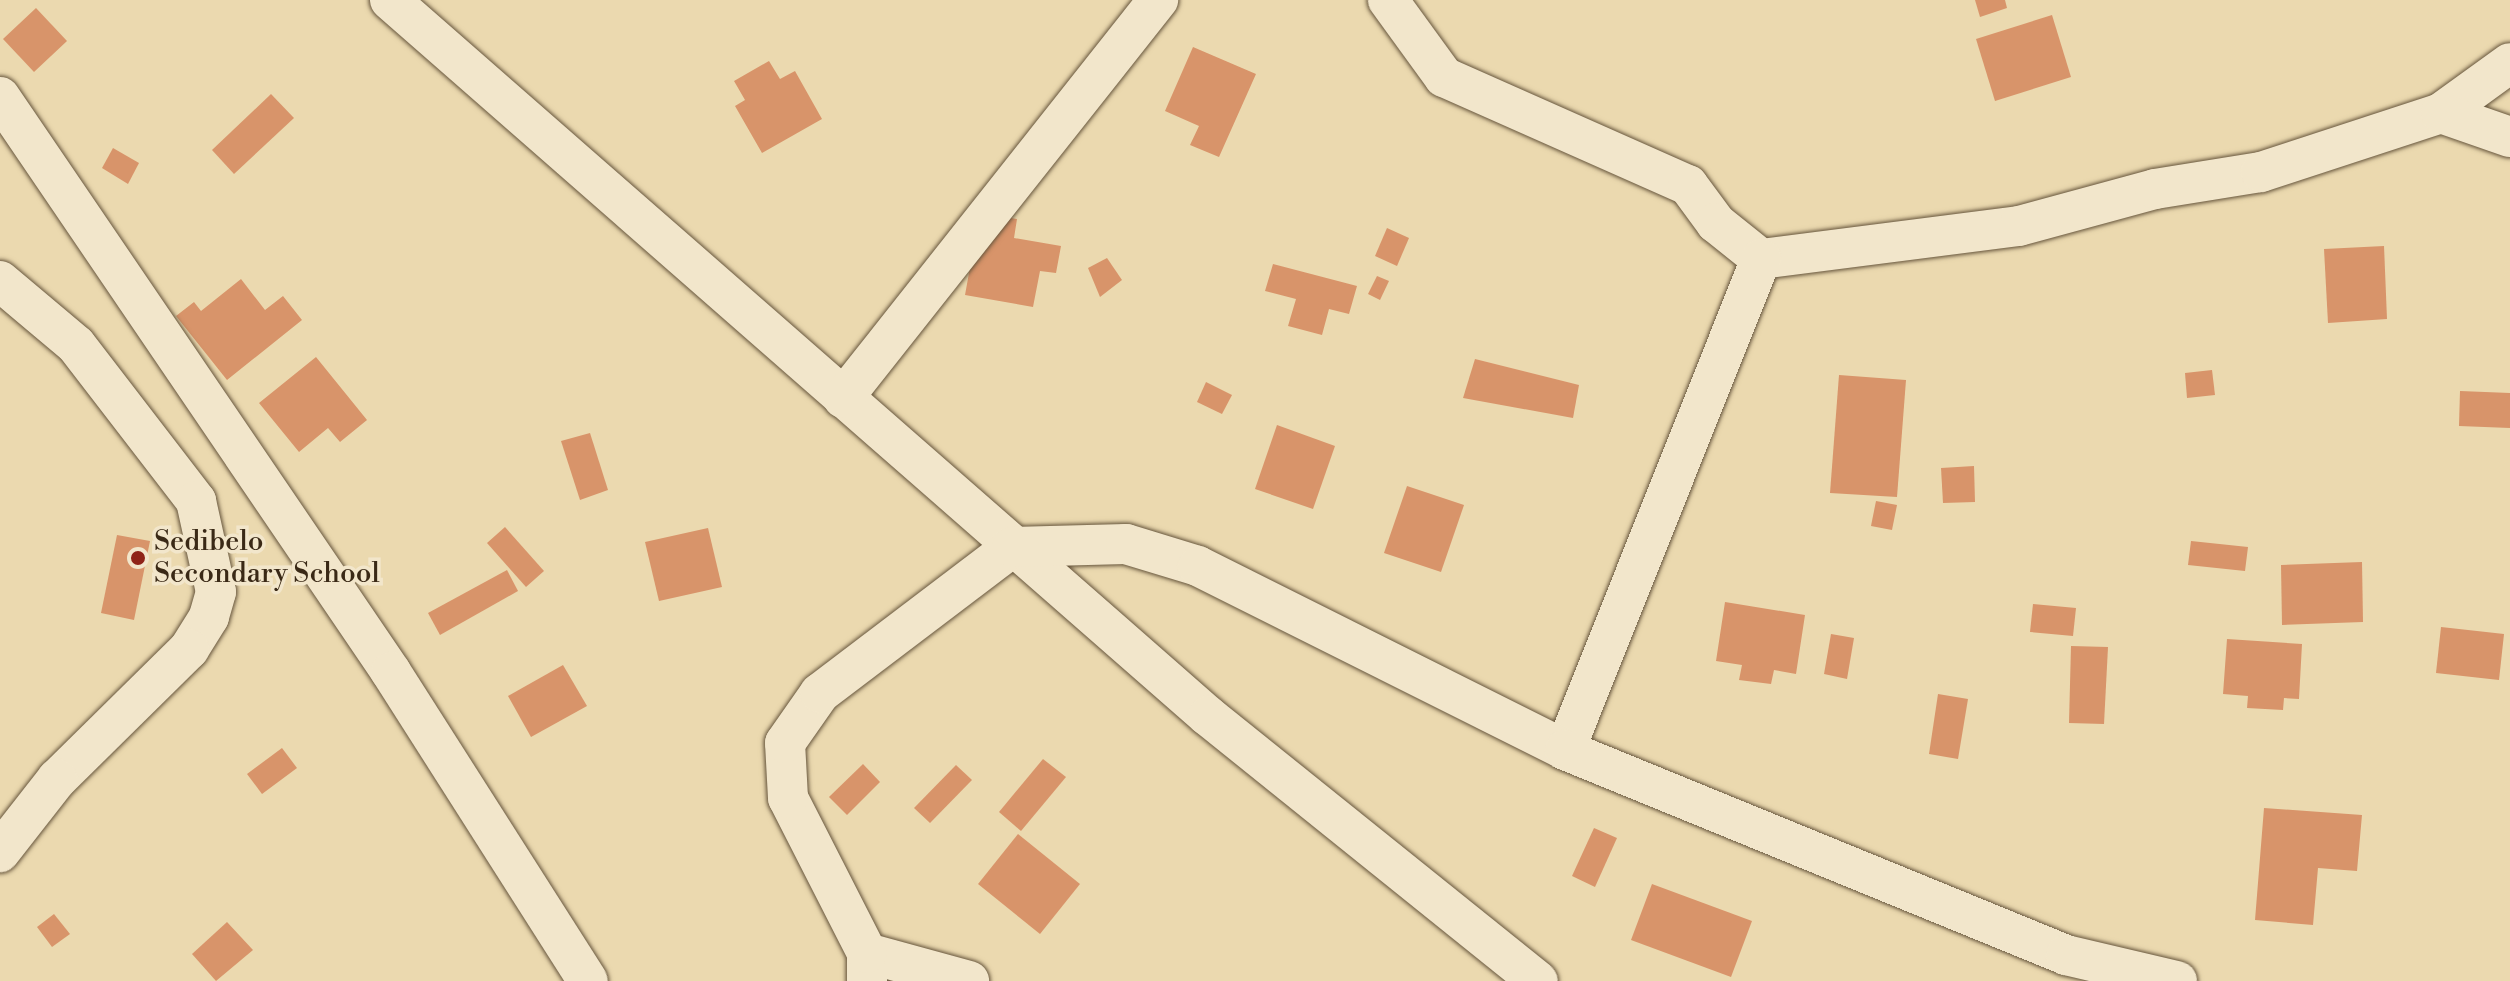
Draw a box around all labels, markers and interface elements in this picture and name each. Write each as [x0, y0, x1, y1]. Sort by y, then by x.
place label: Sedibelo Secondary School [154, 525, 380, 591]
marker: Sedibelo Secondary School [129, 549, 147, 567]

